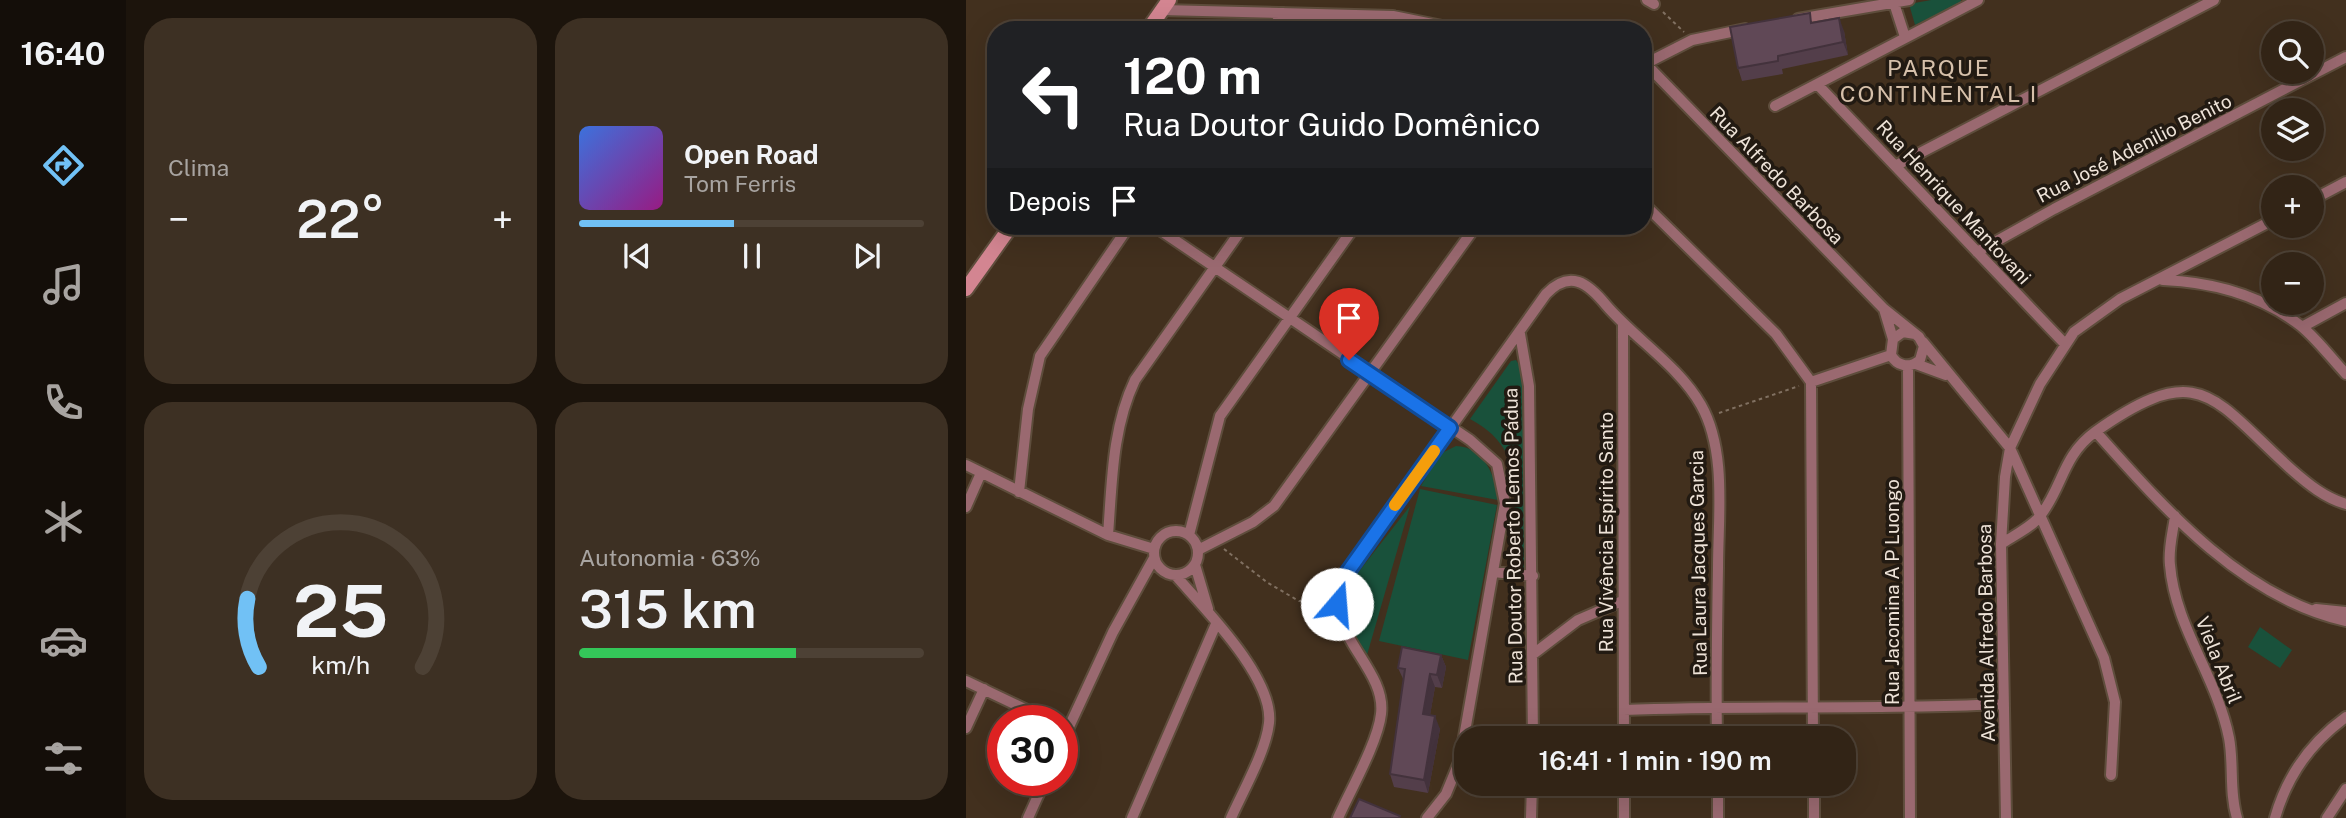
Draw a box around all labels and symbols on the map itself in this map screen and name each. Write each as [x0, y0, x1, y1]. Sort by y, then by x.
district label: PARQUE CONTINENTAL I [1840, 54, 2038, 107]
street label: Rua José Adenilio Benito [2033, 89, 2235, 207]
street label: Rua Alfredo Barbosa [1706, 102, 1848, 248]
street label: Rua Henrique Mantovani [1872, 116, 2036, 288]
pin [1319, 288, 1379, 360]
street label: Rua Doutor Roberto Lemos Pádua [1499, 388, 1527, 684]
street label: Rua Vivência Espírito Santo [1595, 412, 1617, 652]
street label: Rua Laura Jacques Garcia [1685, 450, 1711, 676]
street label: Rua Jacomina A P Luongo [1881, 479, 1903, 705]
street label: Avenida Alfredo Barbosa [1973, 524, 1999, 742]
position arrow [1300, 567, 1374, 641]
street label: Viela Abril [2192, 613, 2246, 707]
speed limit sign: 30 [987, 705, 1078, 796]

